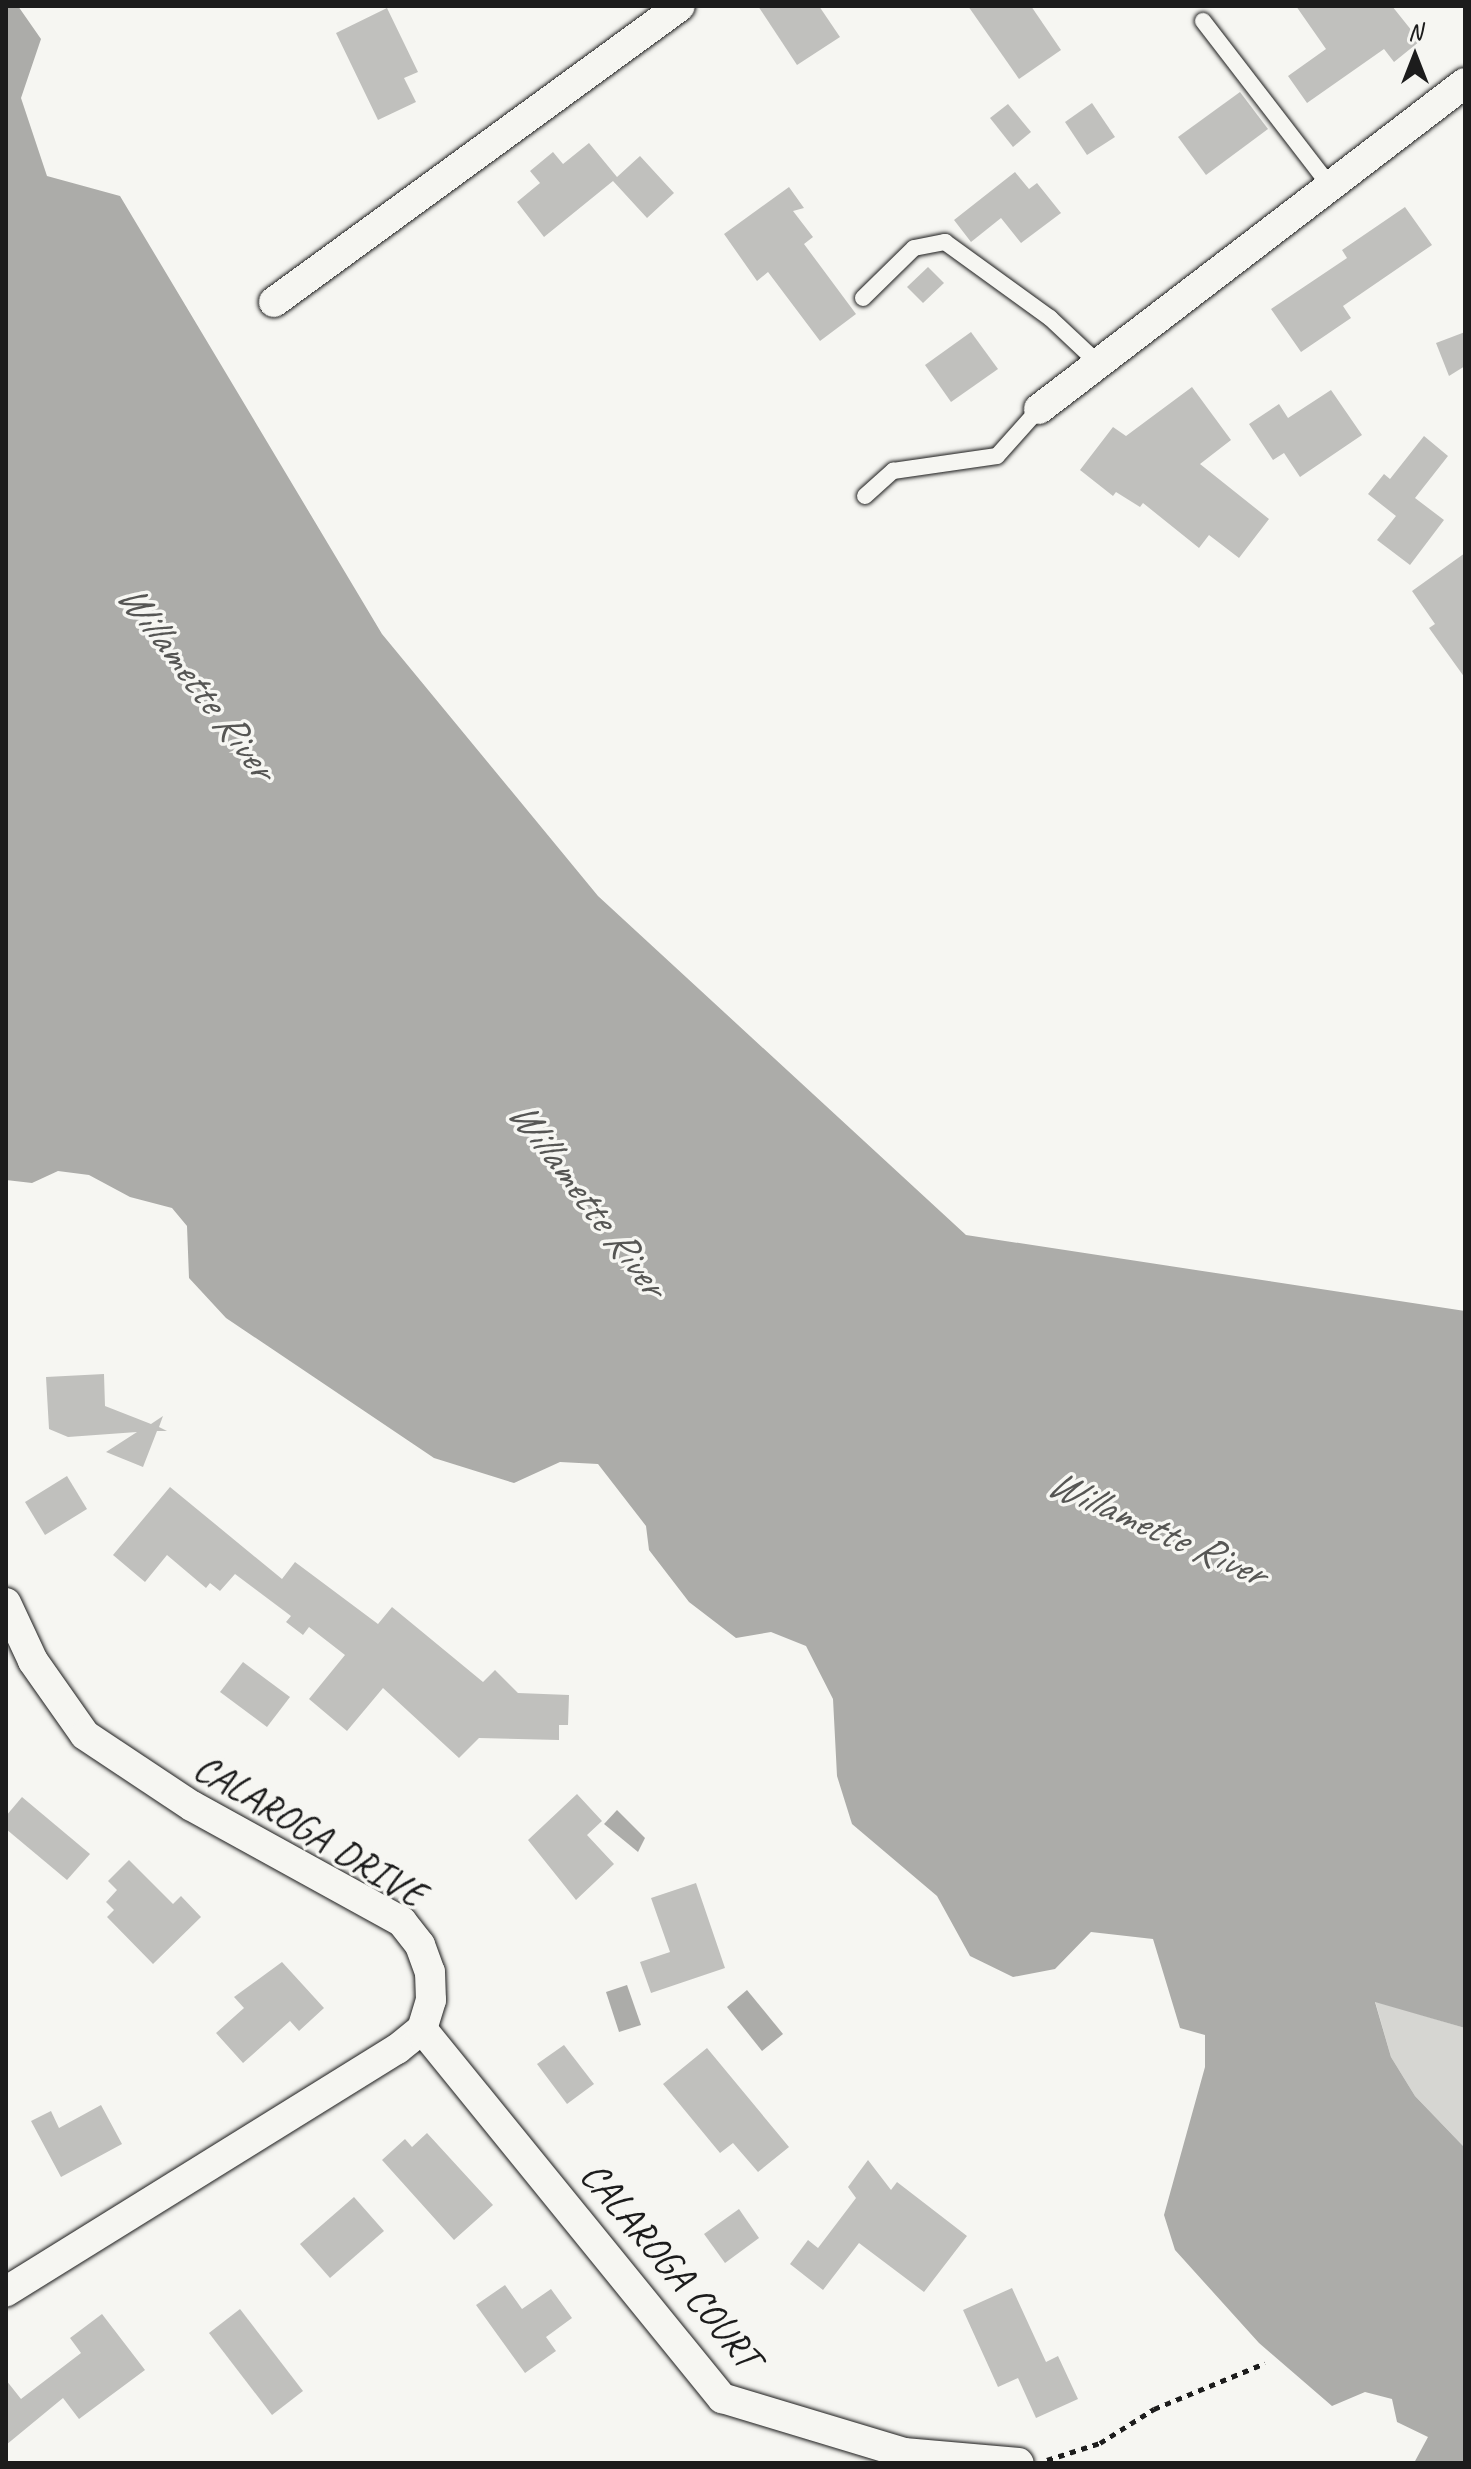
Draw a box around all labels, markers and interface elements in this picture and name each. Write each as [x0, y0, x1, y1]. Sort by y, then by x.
north arrow [1375, 16, 1455, 96]
text: N [1408, 18, 1422, 46]
water label: Willamette River [106, 573, 286, 789]
water label: Willamette River [497, 1090, 677, 1306]
water label: Willamette River [1039, 1458, 1273, 1598]
street label: CALAROGA DRIVE [186, 1742, 434, 1918]
street label: CALAROGA COURT [570, 2151, 772, 2379]

